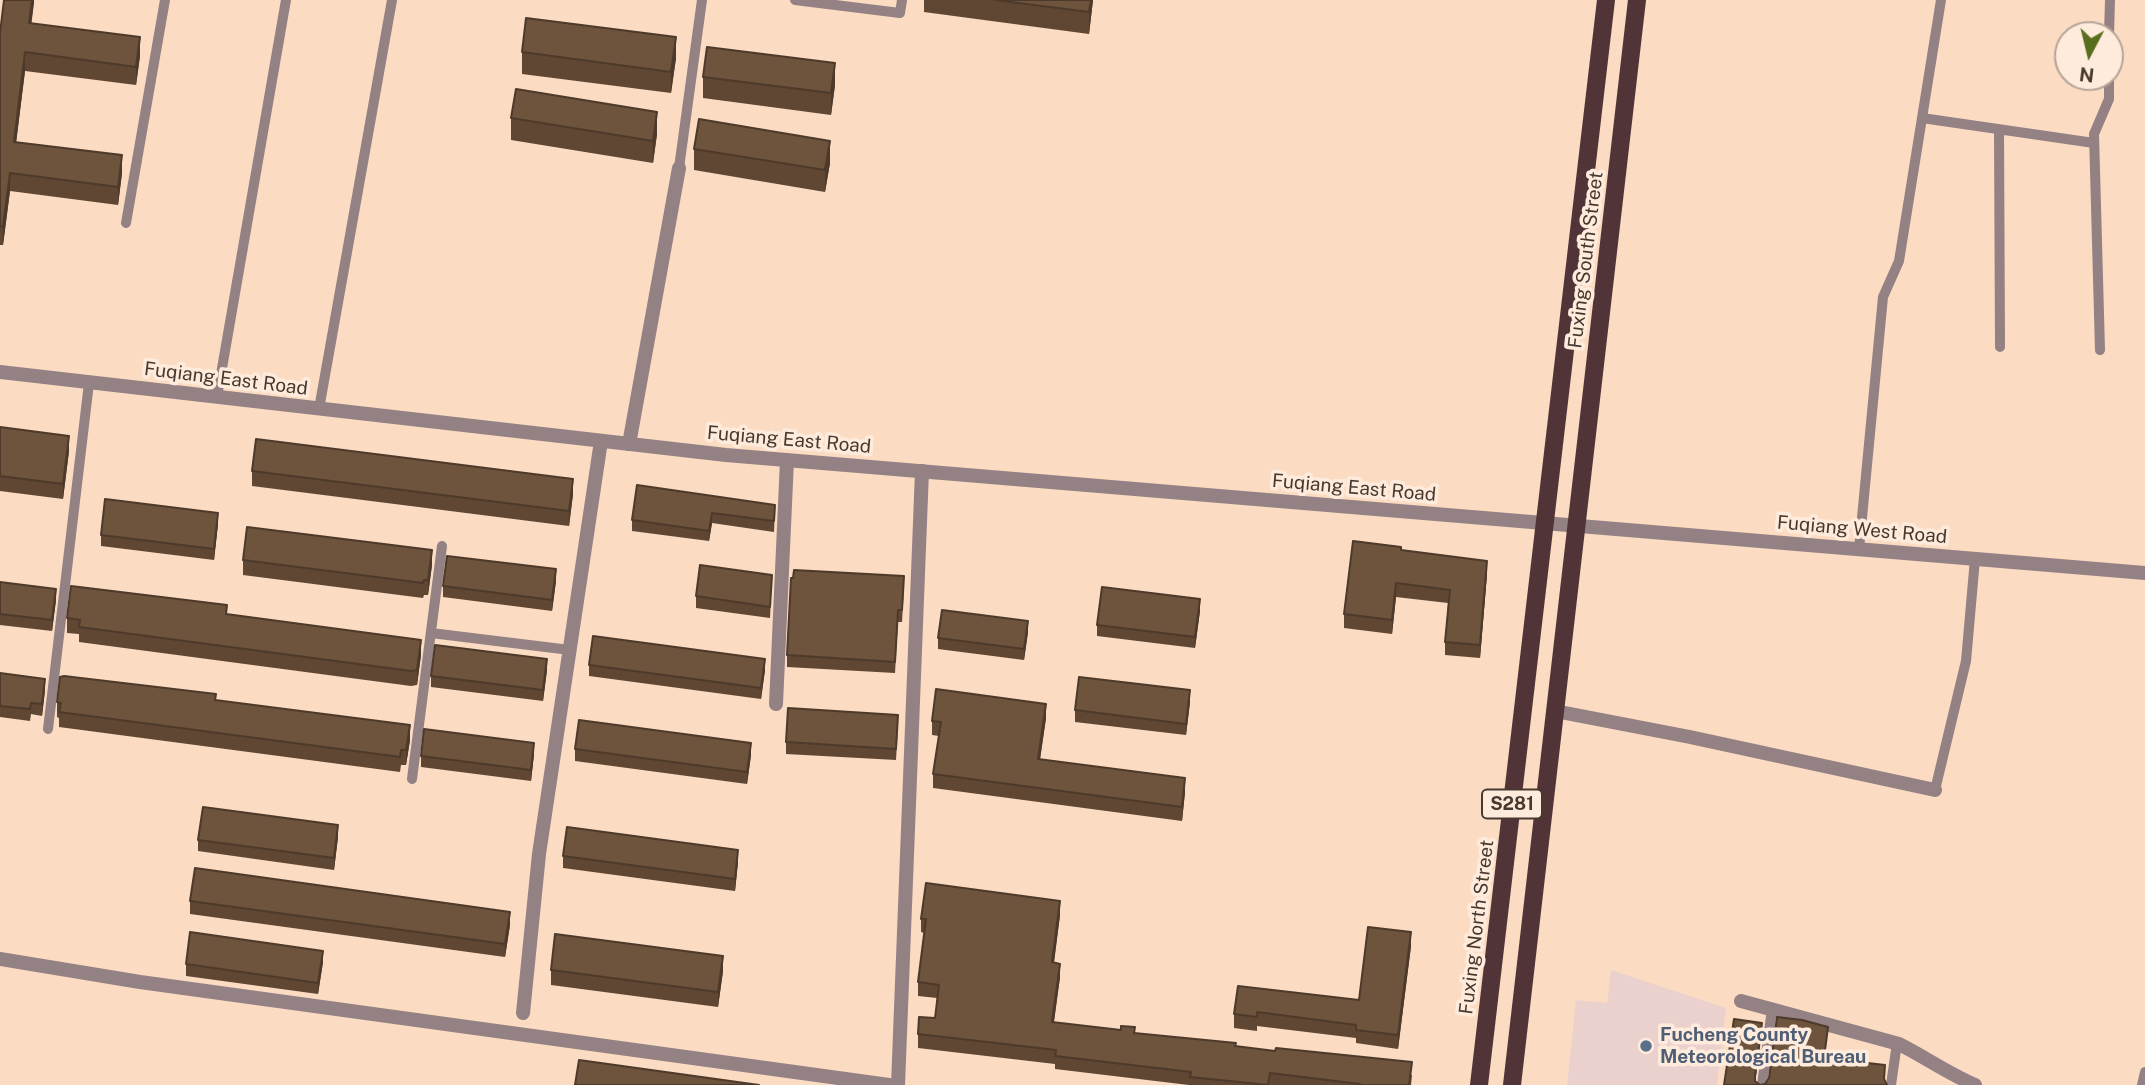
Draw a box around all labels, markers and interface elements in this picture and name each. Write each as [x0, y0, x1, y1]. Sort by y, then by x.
north arrow [2054, 21, 2124, 91]
text: N [2078, 63, 2095, 87]
street label: Fuxing South Street [1564, 170, 1608, 350]
street label: Fuqiang East Road [143, 358, 309, 400]
street label: Fuqiang East Road [706, 421, 872, 459]
street label: Fuqiang East Road [1271, 469, 1437, 507]
street label: Fuqiang West Road [1776, 511, 1948, 549]
road number: S281 [1482, 790, 1542, 818]
street label: Fuxing North Street [1455, 838, 1499, 1016]
place label: Fucheng County Meteorological Bureau [1660, 1024, 1866, 1068]
marker: Fucheng County Meteorological Bureau [1638, 1038, 1654, 1054]

